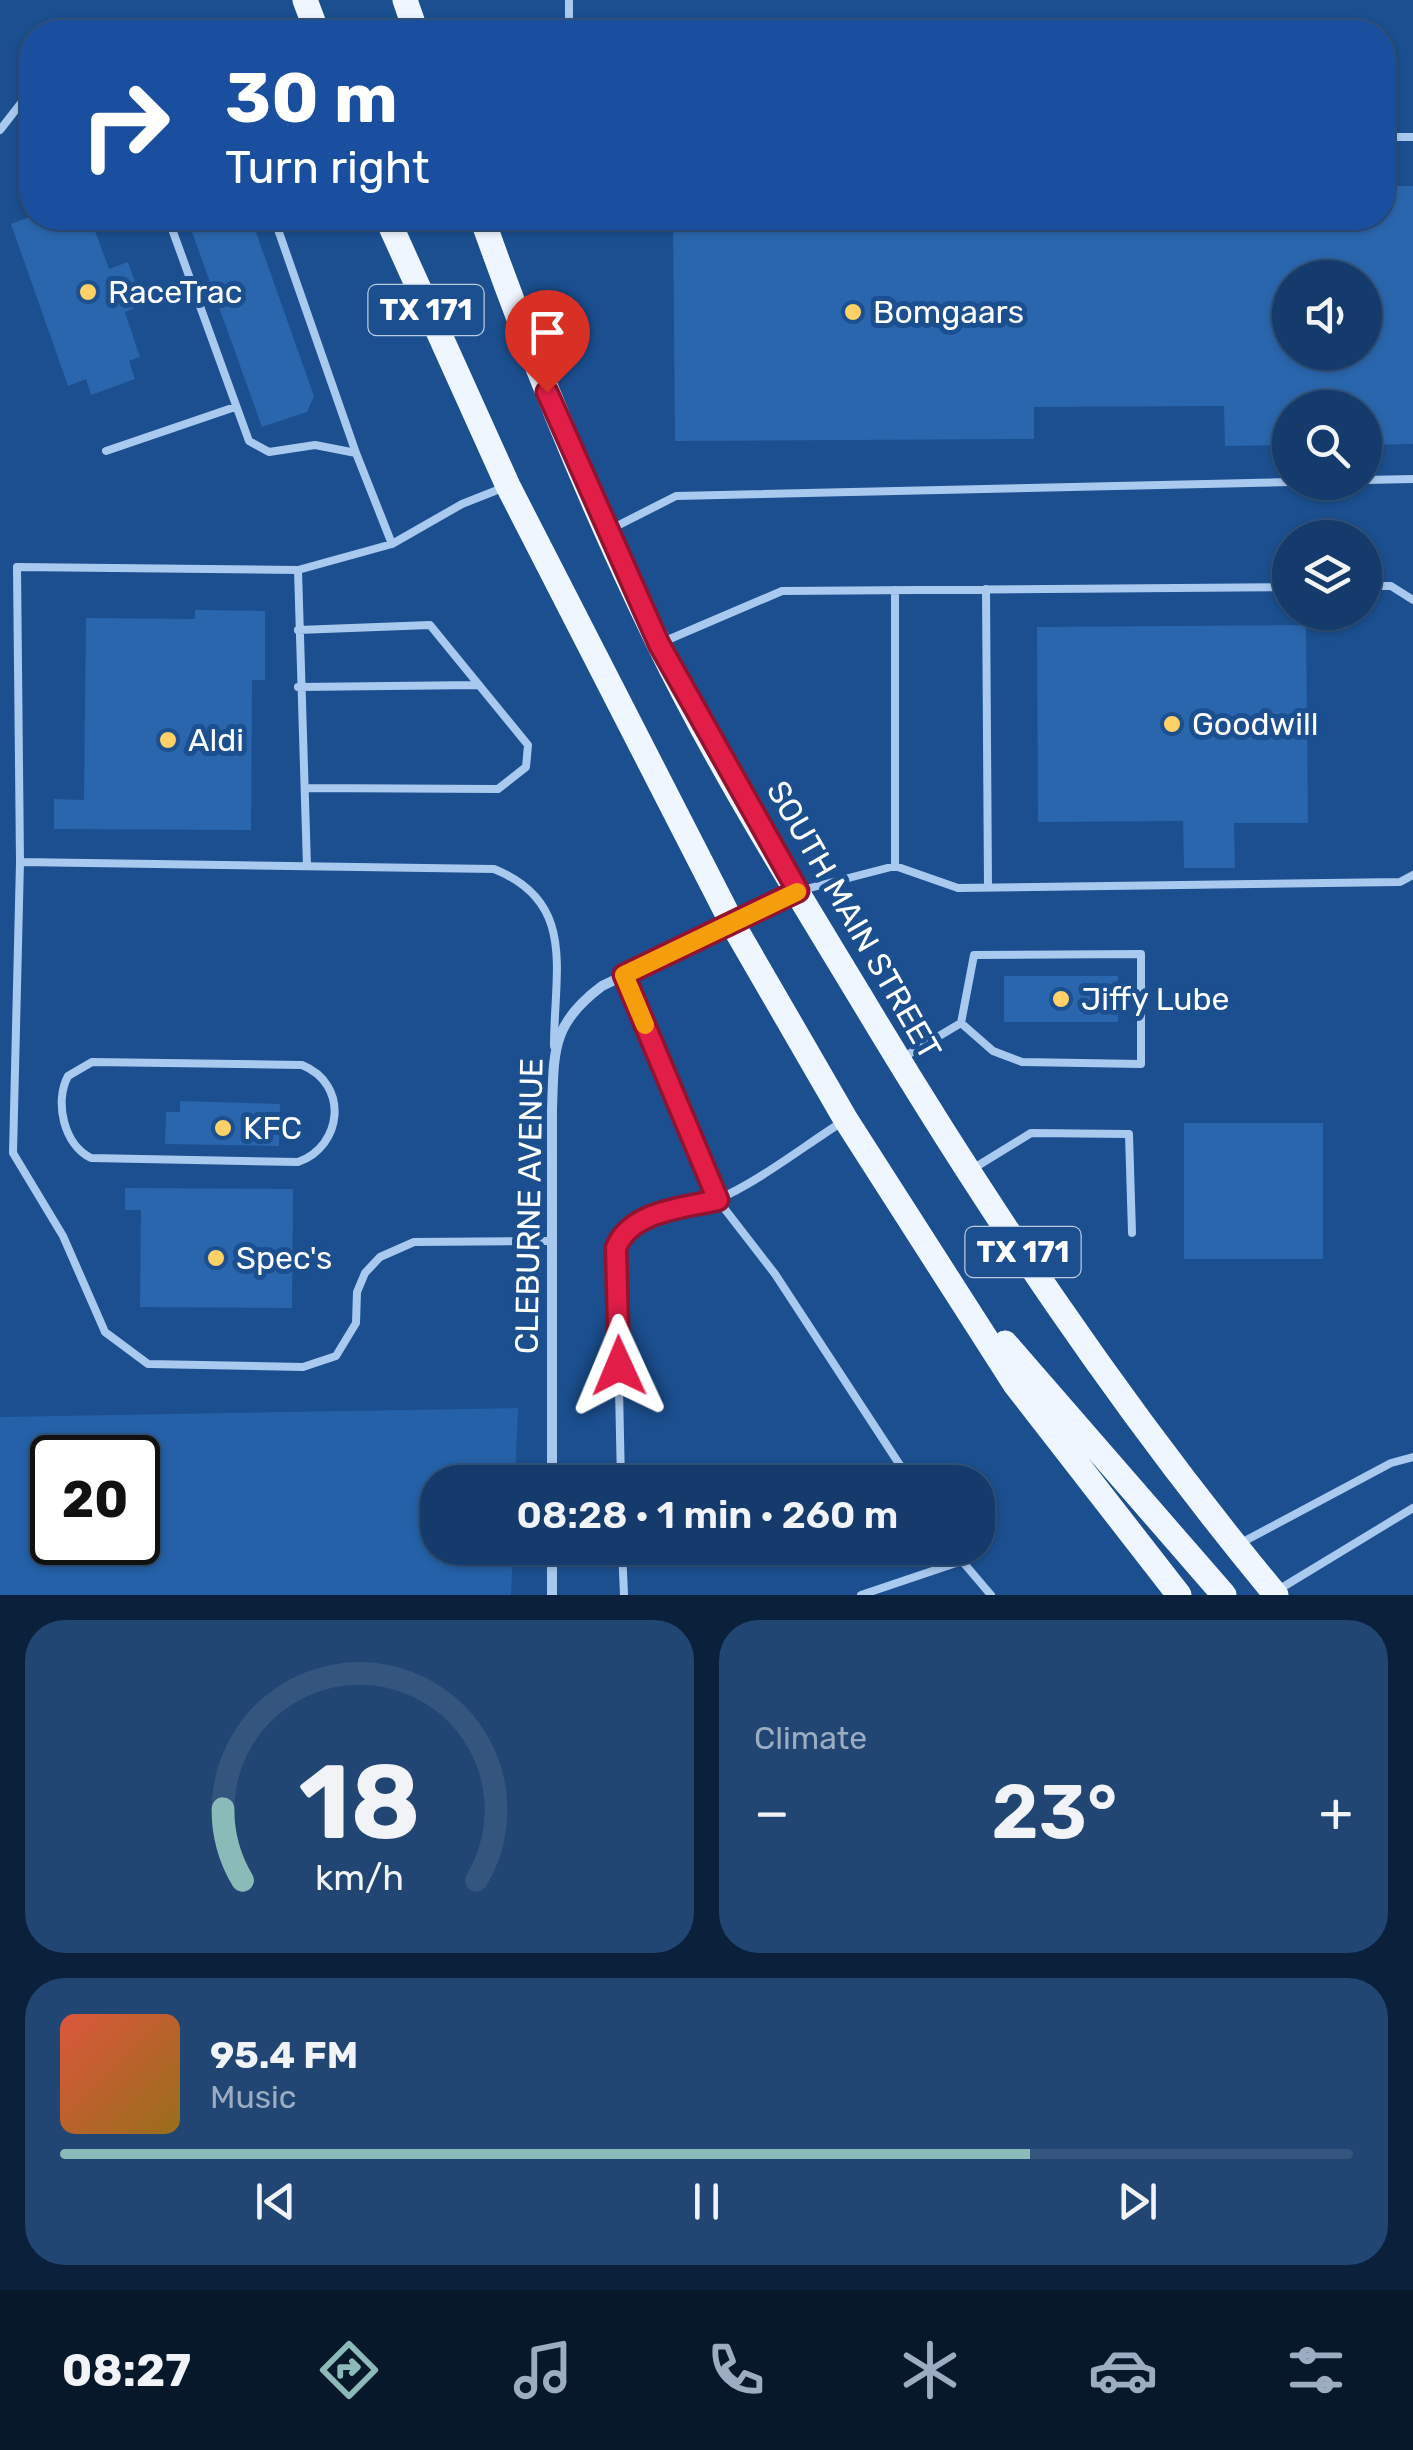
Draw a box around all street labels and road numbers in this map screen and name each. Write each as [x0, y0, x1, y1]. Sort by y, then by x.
road number: TX 171 [368, 285, 484, 335]
street label: SOUTH MAIN STREET [759, 774, 949, 1066]
street label: CLEBURNE AVENUE [507, 1057, 551, 1355]
road number: TX 171 [966, 1227, 1080, 1277]

